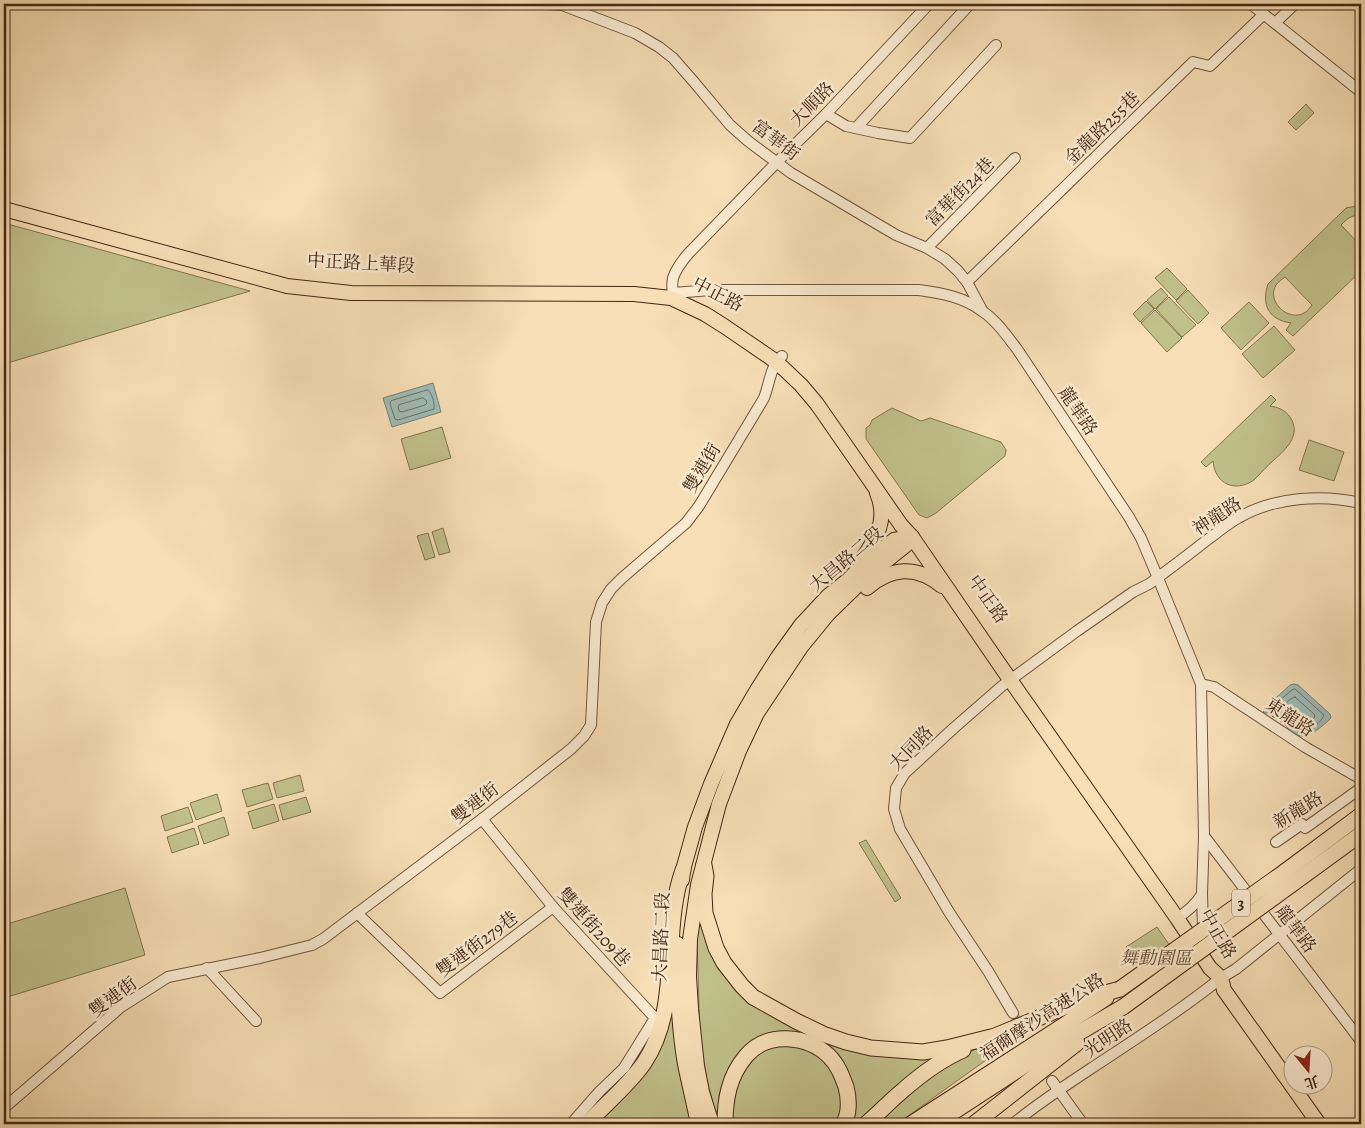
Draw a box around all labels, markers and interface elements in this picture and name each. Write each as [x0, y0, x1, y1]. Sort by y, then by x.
street label: 大順路 [784, 76, 840, 132]
street label: 金龍路255巷 [1059, 86, 1145, 170]
street label: 富華街 [747, 114, 805, 166]
street label: 富華街24巷 [920, 152, 1000, 232]
street label: 中正路上華段 [306, 248, 416, 278]
street label: 中正路 [688, 271, 748, 317]
street label: 龍華路 [1053, 382, 1103, 440]
street label: 雙連街 [678, 439, 726, 497]
street label: 神龍路 [1188, 491, 1246, 541]
street label: 大昌路二段 [804, 521, 888, 597]
street label: 中正路 [963, 570, 1013, 628]
street label: 東龍路 [1261, 692, 1319, 742]
street label: 大同路 [884, 720, 938, 776]
street label: 雙連街 [446, 777, 504, 829]
street label: 新龍路 [1269, 786, 1327, 834]
street label: 雙連街209巷 [552, 882, 636, 972]
road number: 3 [1232, 890, 1250, 916]
street label: 大昌路二段 [647, 892, 675, 982]
street label: 龍華路 [1270, 900, 1322, 958]
street label: 雙連街279巷 [431, 905, 523, 983]
street label: 中正路 [1194, 905, 1242, 963]
park label: 舞動園區 [1120, 946, 1194, 970]
street label: 福爾摩沙高速公路 [975, 968, 1109, 1066]
street label: 雙連街 [84, 971, 142, 1023]
street label: 光明路 [1079, 1013, 1137, 1063]
north arrow [1282, 1046, 1332, 1096]
text: 北 [1302, 1071, 1321, 1093]

